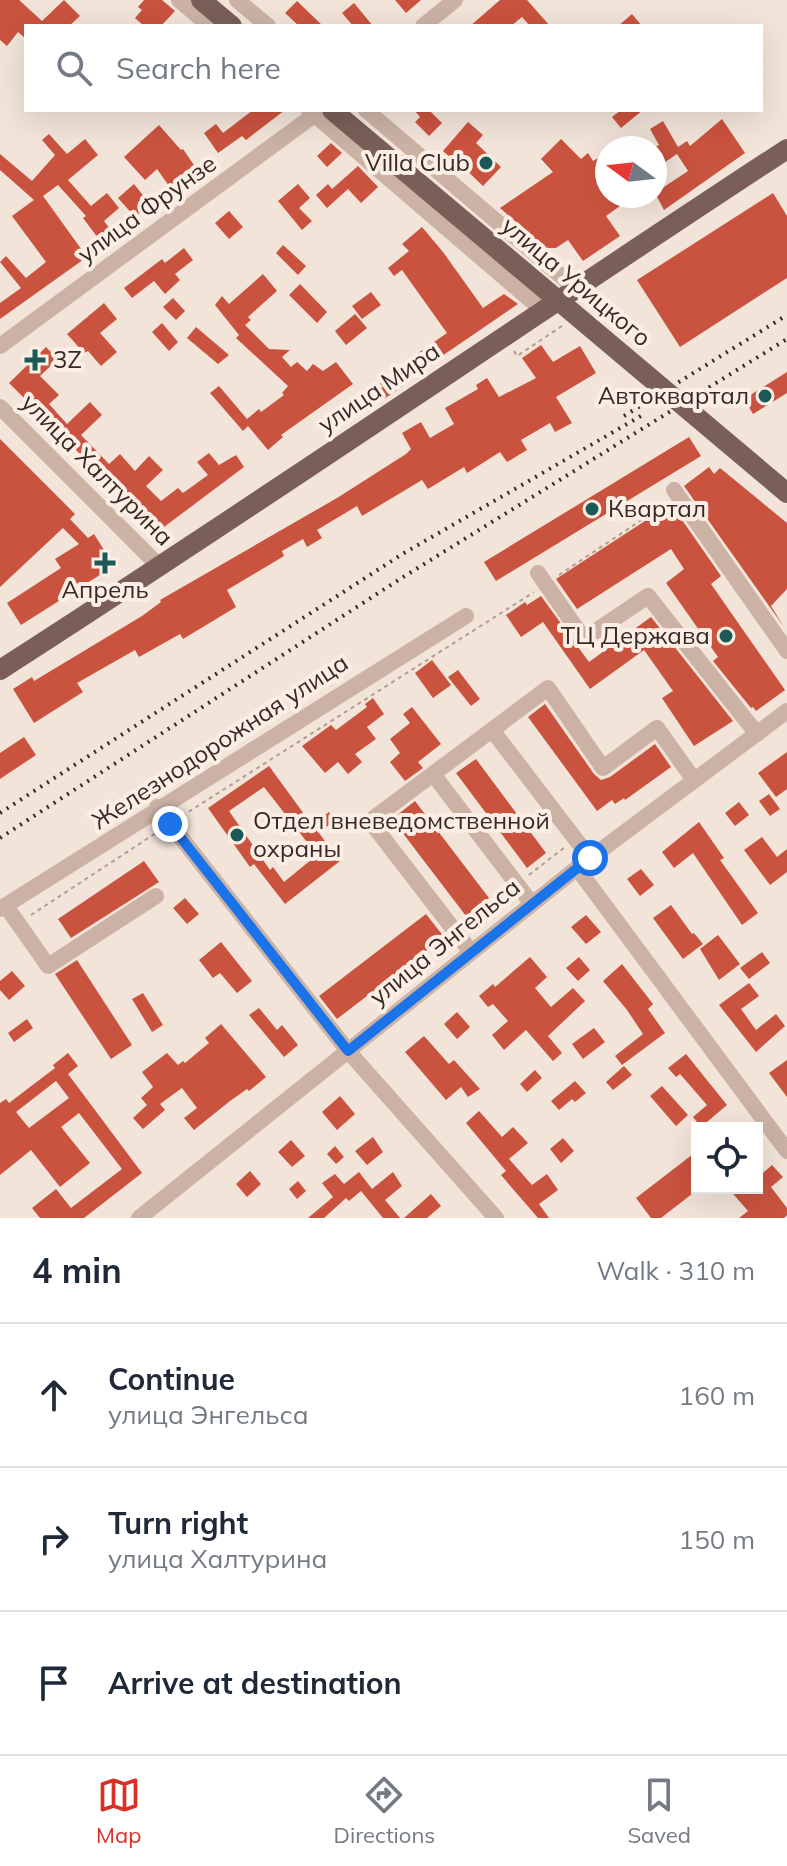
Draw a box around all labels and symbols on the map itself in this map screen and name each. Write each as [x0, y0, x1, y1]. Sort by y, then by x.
north arrow [595, 136, 667, 208]
place label: Villa Club [365, 147, 470, 177]
street label: улица Фрунзе [71, 148, 222, 269]
marker: Villa Club [477, 154, 495, 172]
street label: улица Урицкого [496, 210, 658, 352]
street label: улица Мира [312, 335, 445, 439]
place label: 3Z [53, 344, 82, 374]
marker: 3Z [24, 349, 46, 371]
place label: Автоквартал [598, 380, 749, 410]
street label: улица Халтурина [16, 387, 180, 551]
marker: Автоквартал [756, 387, 774, 405]
place label: Квартал [608, 493, 706, 523]
marker: Квартал [583, 500, 601, 518]
marker: Апрель [96, 554, 114, 572]
place label: Апрель [61, 574, 149, 604]
place label: ТЦ Держава [561, 620, 710, 650]
marker: ТЦ Держава [717, 627, 735, 645]
street label: Железнодорожная улица [86, 647, 353, 835]
place label: Отдел вневедомственной охраны [253, 805, 550, 863]
route end [152, 806, 188, 842]
marker: Отдел вневедомственной охраны [228, 826, 246, 844]
route start [572, 840, 608, 876]
street label: улица Энгельса [363, 871, 526, 1011]

